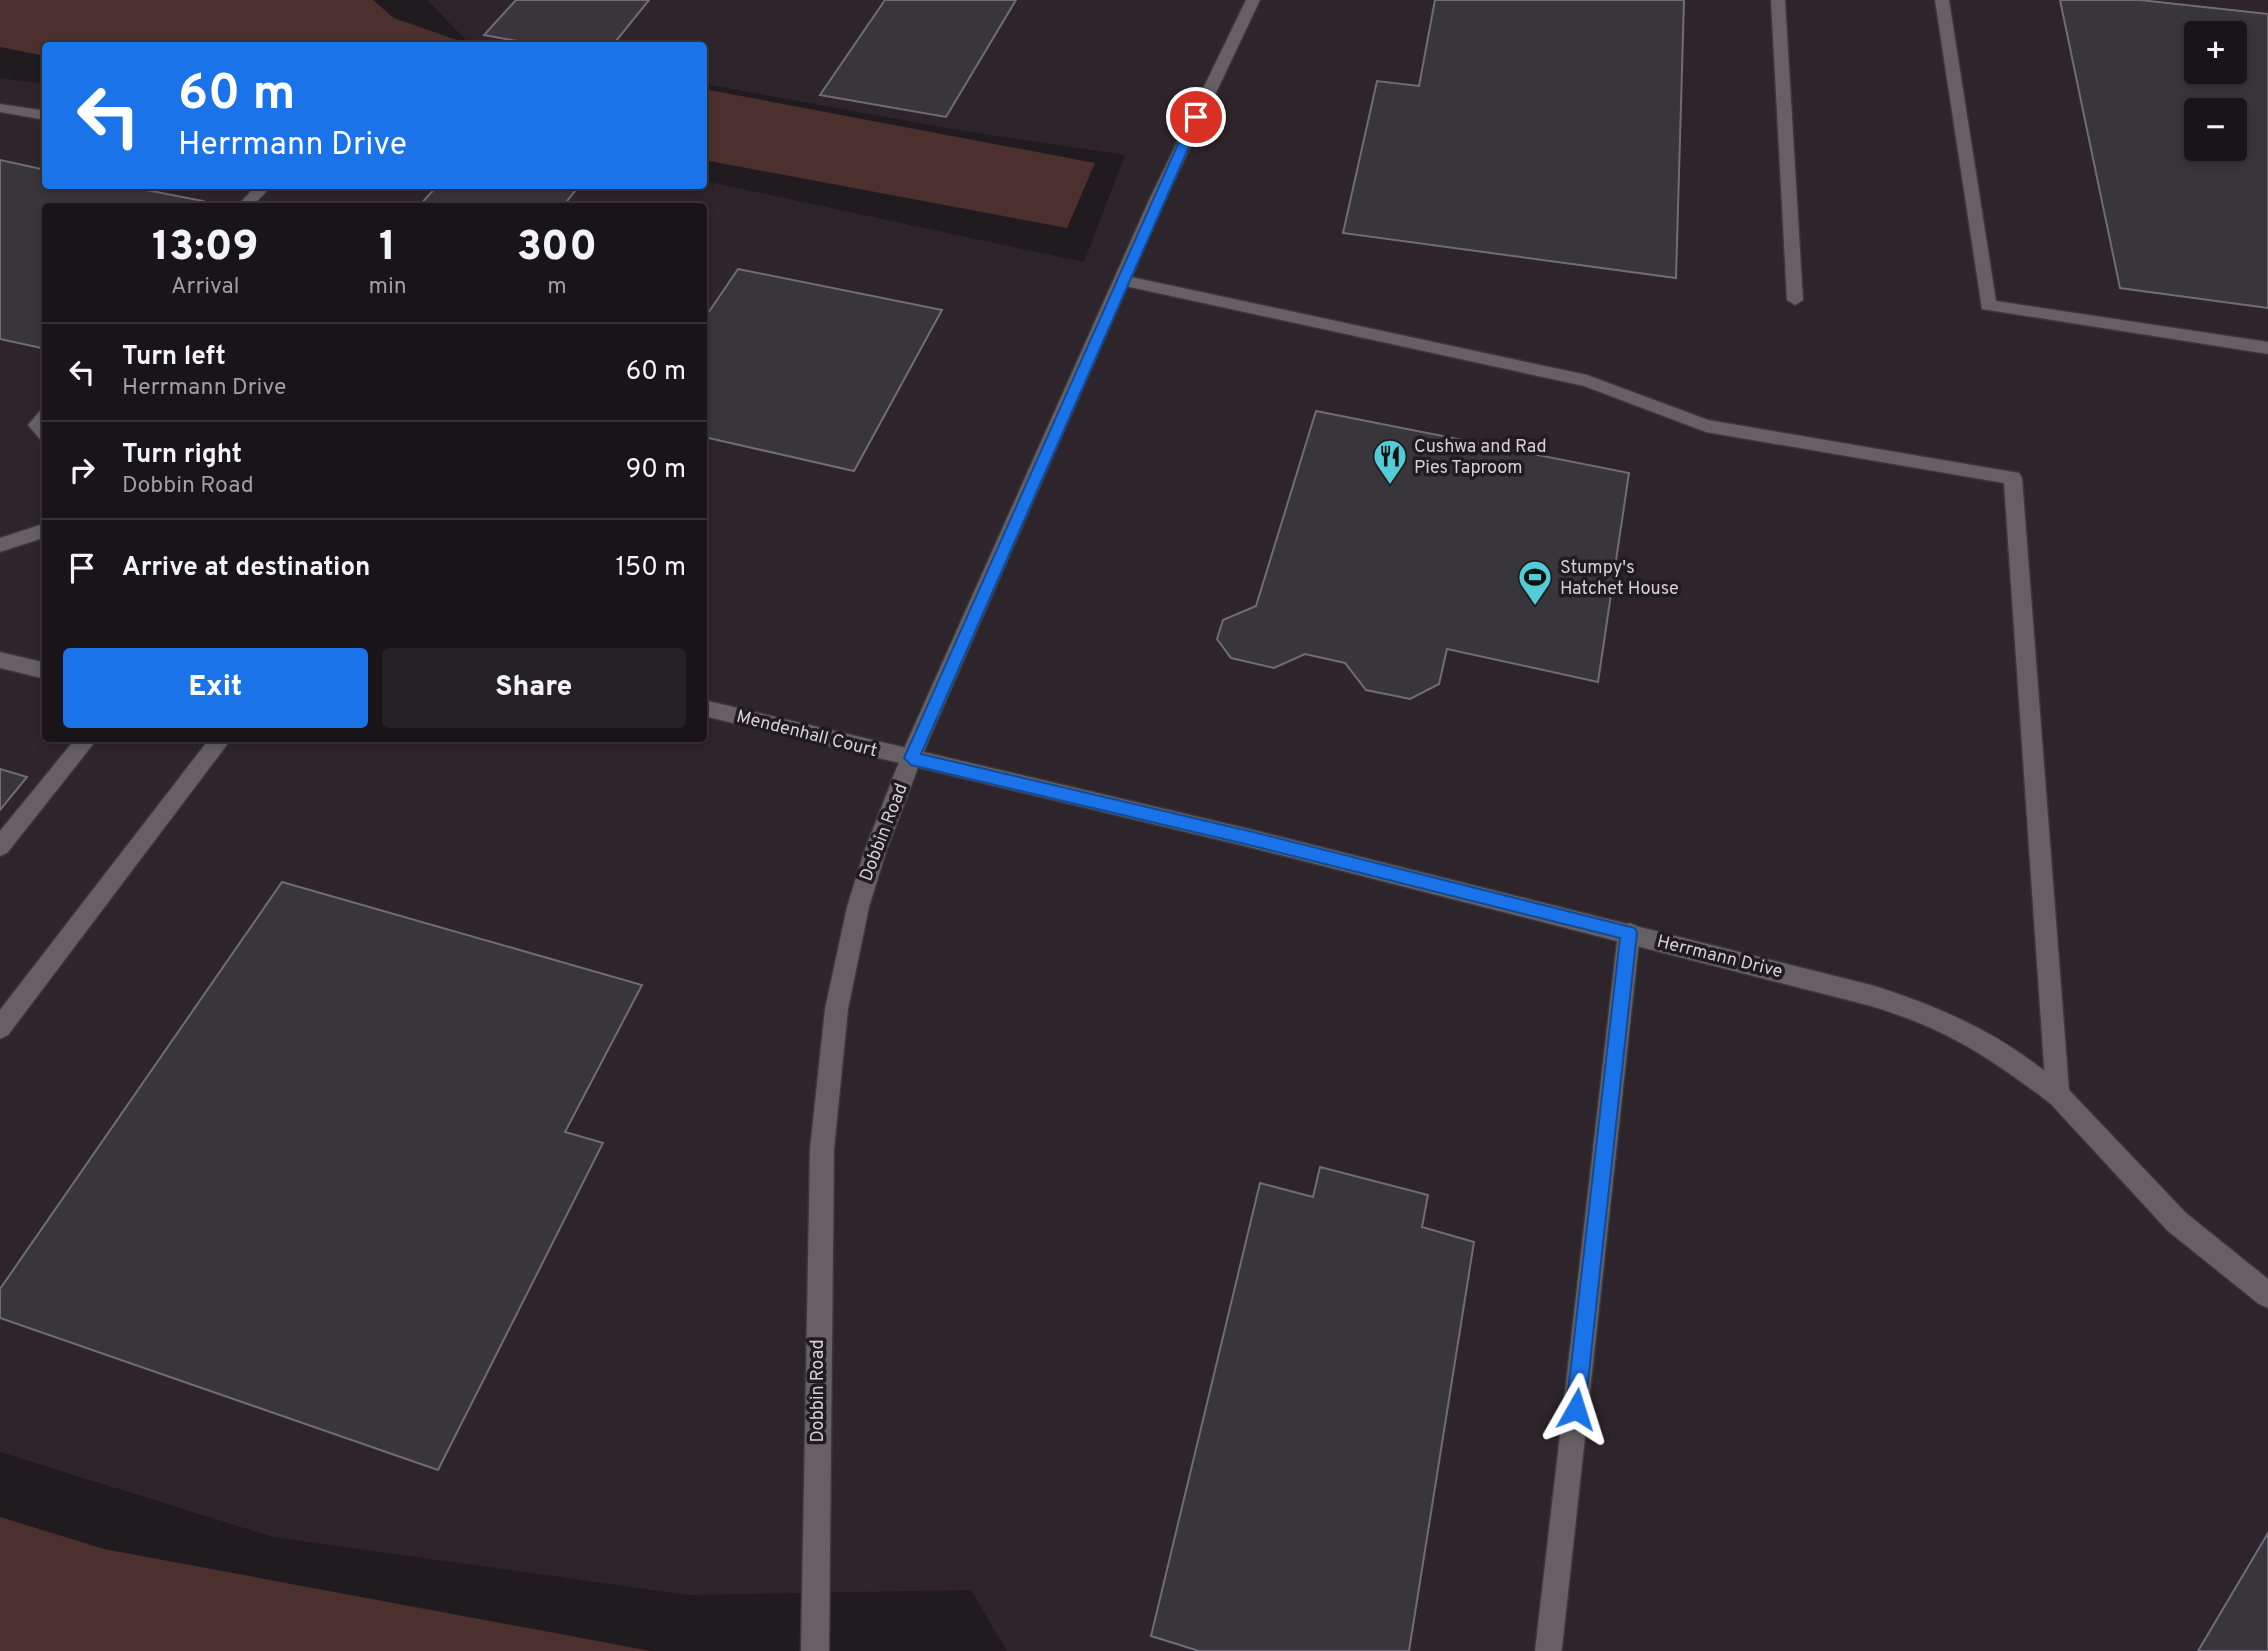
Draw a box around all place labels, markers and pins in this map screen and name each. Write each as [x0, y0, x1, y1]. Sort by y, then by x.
pin [1166, 87, 1226, 147]
place label: Cushwa and Rad Pies Taproom [1414, 436, 1547, 480]
restaurant icon: Cushwa and Rad Pies Taproom [1371, 437, 1409, 486]
place label: Stumpy's Hatchet House [1560, 557, 1679, 601]
sports icon: Stumpy's Hatchet House [1516, 558, 1554, 607]

